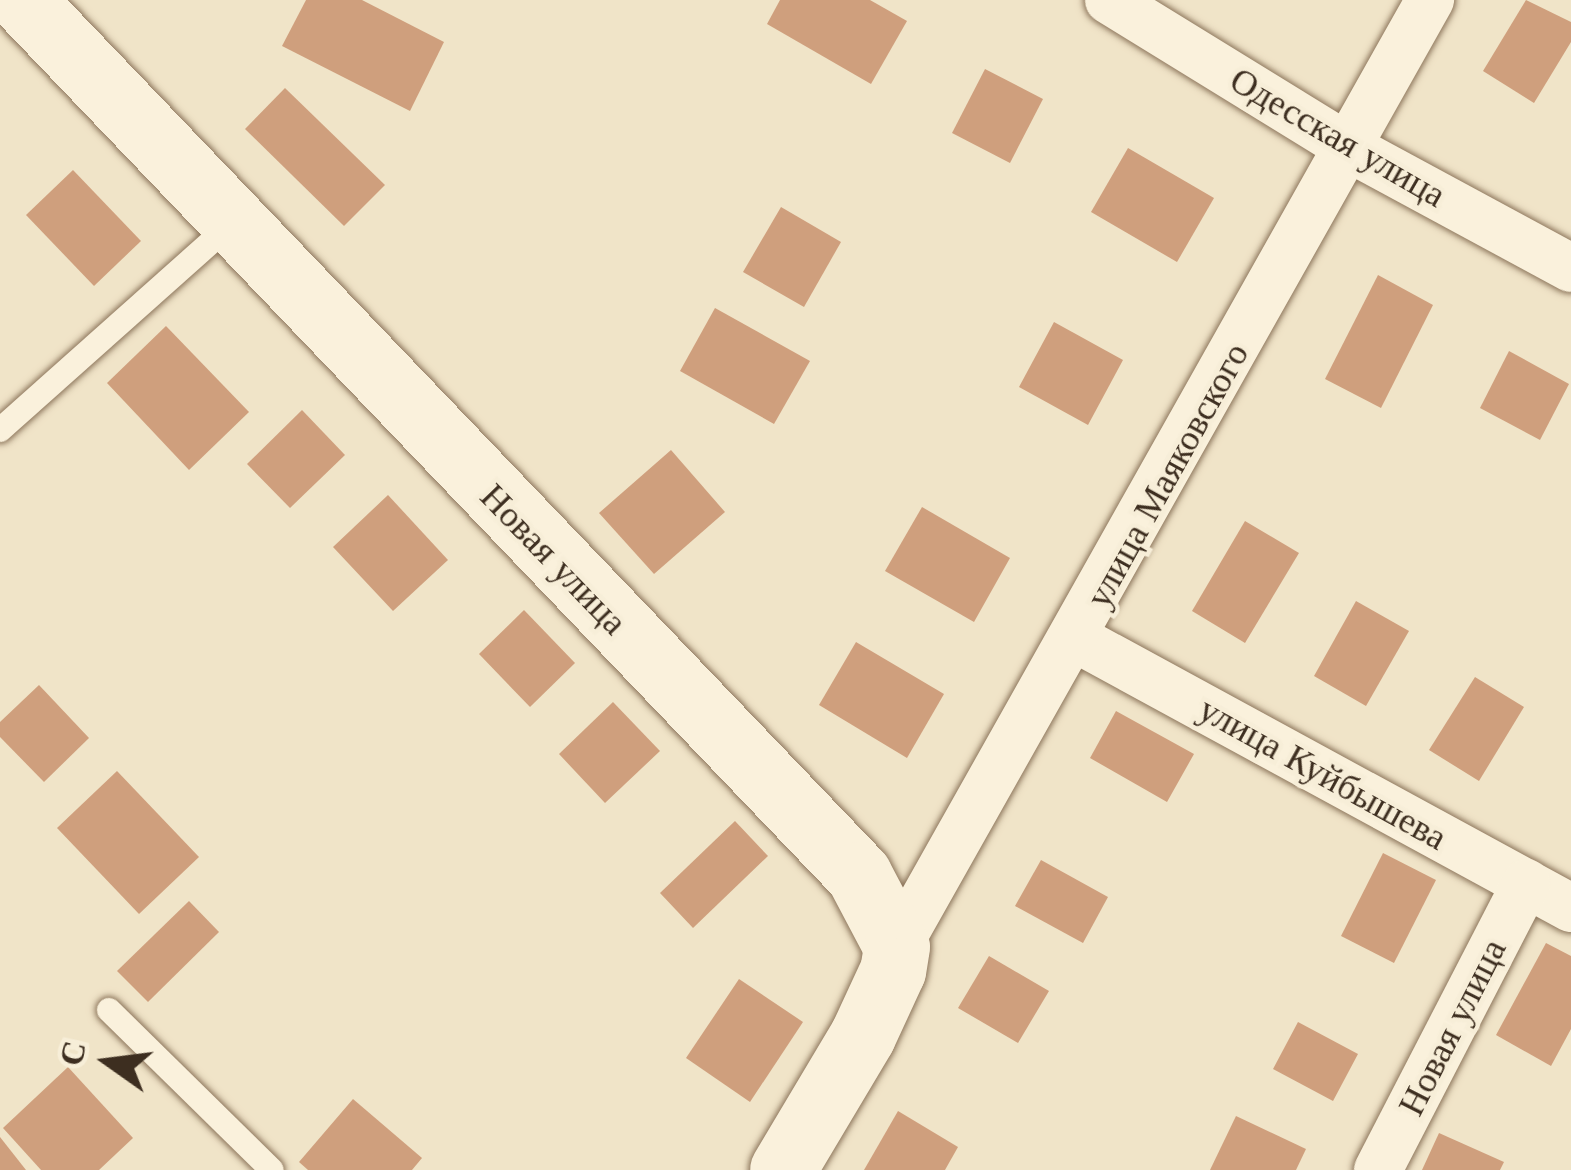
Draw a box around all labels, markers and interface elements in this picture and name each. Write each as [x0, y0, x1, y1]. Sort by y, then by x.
street label: Одесская улица [1223, 58, 1453, 216]
street label: улица Маяковского [1076, 335, 1258, 615]
street label: Новая улица [472, 475, 636, 643]
street label: улица Куйбышева [1192, 687, 1454, 859]
street label: Новая улица [1389, 932, 1515, 1122]
north arrow [48, 1002, 168, 1122]
text: С [50, 1037, 95, 1070]

